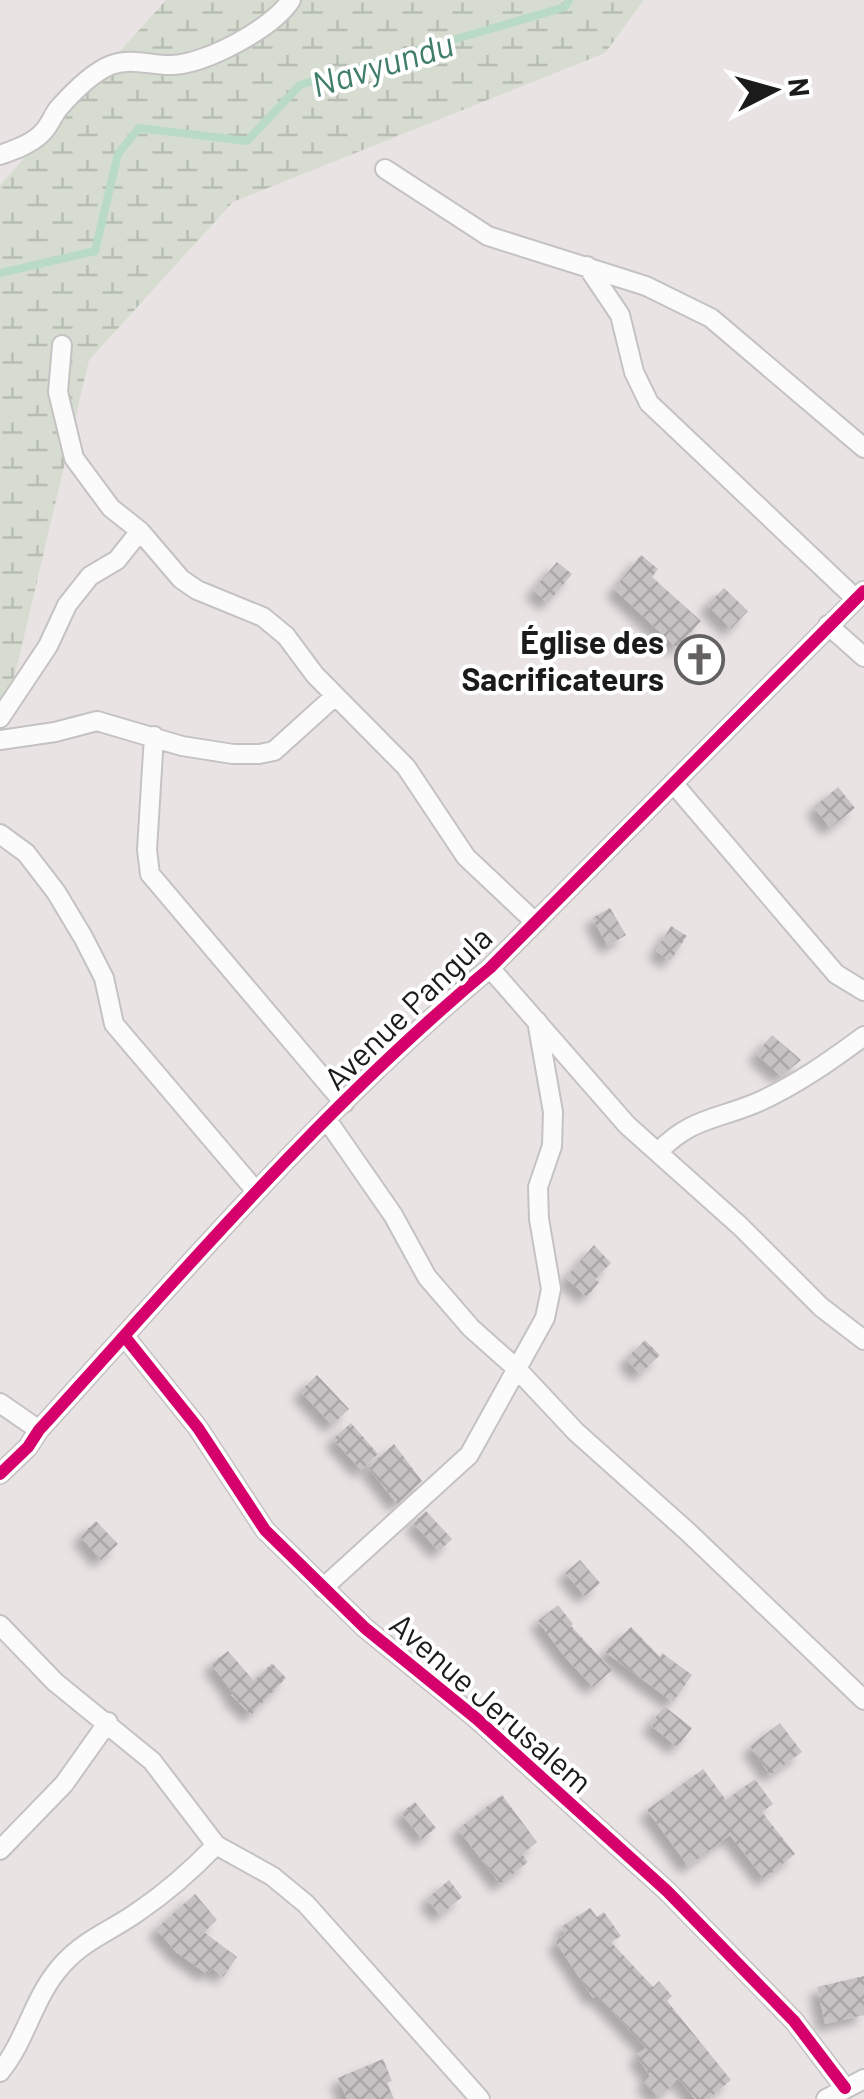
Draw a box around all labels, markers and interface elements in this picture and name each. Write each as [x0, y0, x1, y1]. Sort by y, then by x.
water label: Navyundu [306, 22, 458, 104]
north arrow [724, 40, 824, 140]
text: N [782, 76, 818, 98]
place label: Église des Sacrificateurs [462, 622, 664, 697]
church icon: Église des Sacrificateurs [673, 633, 725, 685]
street label: Avenue Pangula [315, 917, 499, 1097]
street label: Avenue Jerusalem [383, 1604, 601, 1800]

